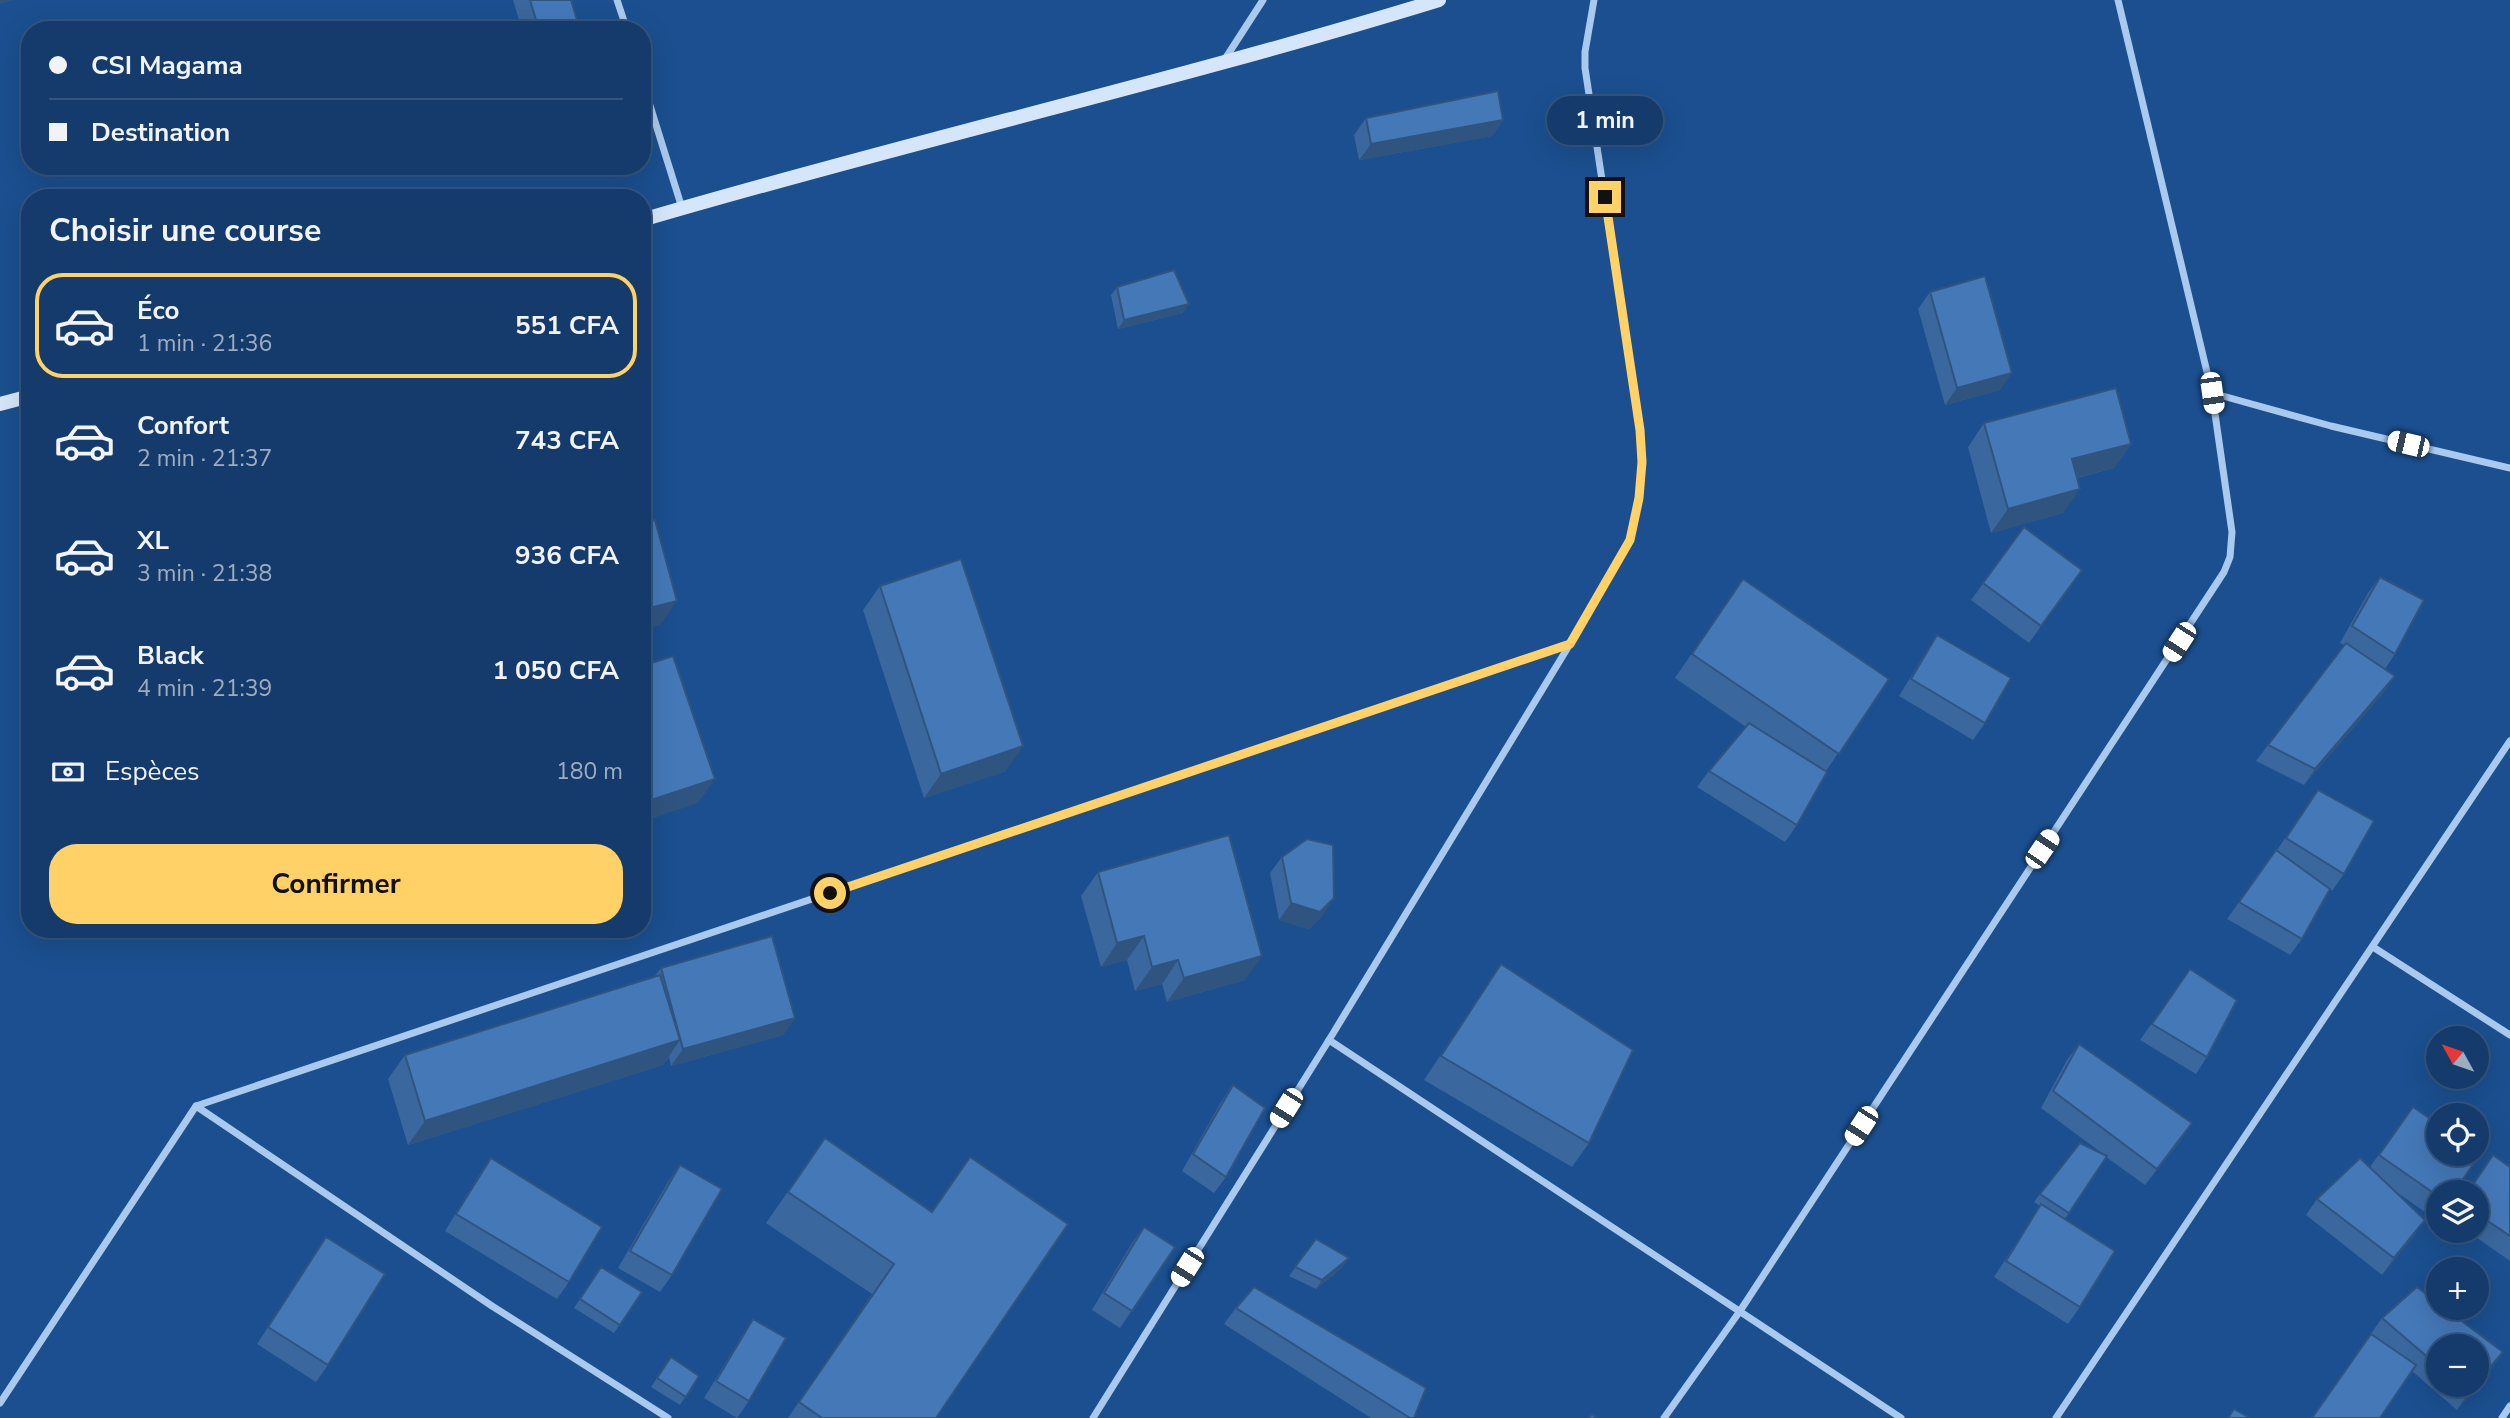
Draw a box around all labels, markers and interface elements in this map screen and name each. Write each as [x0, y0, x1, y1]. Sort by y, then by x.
text: CSI Magama [91, 48, 243, 83]
callout: 1 min [1547, 96, 1663, 144]
text: 1 min [1575, 105, 1635, 136]
text: Destination [91, 115, 230, 150]
route end [1589, 181, 1621, 213]
text: Choisir une course [49, 209, 321, 252]
text: Éco [137, 293, 179, 328]
icon: car [53, 294, 116, 357]
text: 551 CFA [515, 308, 619, 343]
text: 1 min · 21:36 [137, 328, 272, 359]
car [2199, 371, 2226, 415]
text: Confort [137, 408, 229, 443]
icon: car [53, 409, 116, 472]
text: 743 CFA [515, 423, 619, 458]
car [2386, 429, 2431, 459]
text: 2 min · 21:37 [137, 443, 272, 474]
text: XL [137, 523, 169, 558]
icon: car [53, 524, 116, 587]
text: 936 CFA [515, 538, 619, 573]
text: 3 min · 21:38 [137, 558, 272, 589]
car [2159, 619, 2200, 665]
text: Black [137, 638, 204, 673]
icon: car [53, 639, 116, 702]
text: 1 050 CFA [492, 653, 619, 688]
text: 4 min · 21:39 [137, 673, 272, 704]
icon: cash [49, 753, 87, 791]
text: Espèces [105, 754, 200, 789]
text: 180 m [556, 756, 623, 787]
car [2022, 826, 2063, 872]
button: Confirmer [49, 844, 623, 924]
route start [814, 877, 846, 909]
north arrow [2426, 1026, 2488, 1088]
map controls [2426, 1026, 2489, 1397]
car [1266, 1085, 1307, 1131]
car [1841, 1103, 1882, 1149]
button: locate [2426, 1103, 2489, 1166]
button: layers [2426, 1180, 2489, 1243]
car [1167, 1244, 1208, 1290]
button: + [2426, 1257, 2489, 1320]
button: − [2426, 1334, 2489, 1397]

